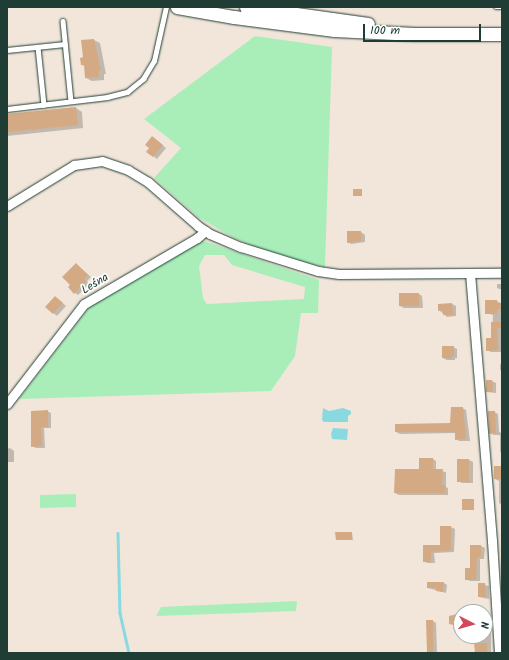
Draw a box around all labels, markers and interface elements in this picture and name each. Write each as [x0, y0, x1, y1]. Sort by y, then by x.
scale bar [365, 16, 483, 42]
text: 100 m [370, 21, 400, 40]
street label: Leśna [79, 270, 111, 298]
north arrow [453, 604, 493, 644]
text: N [475, 621, 493, 630]

